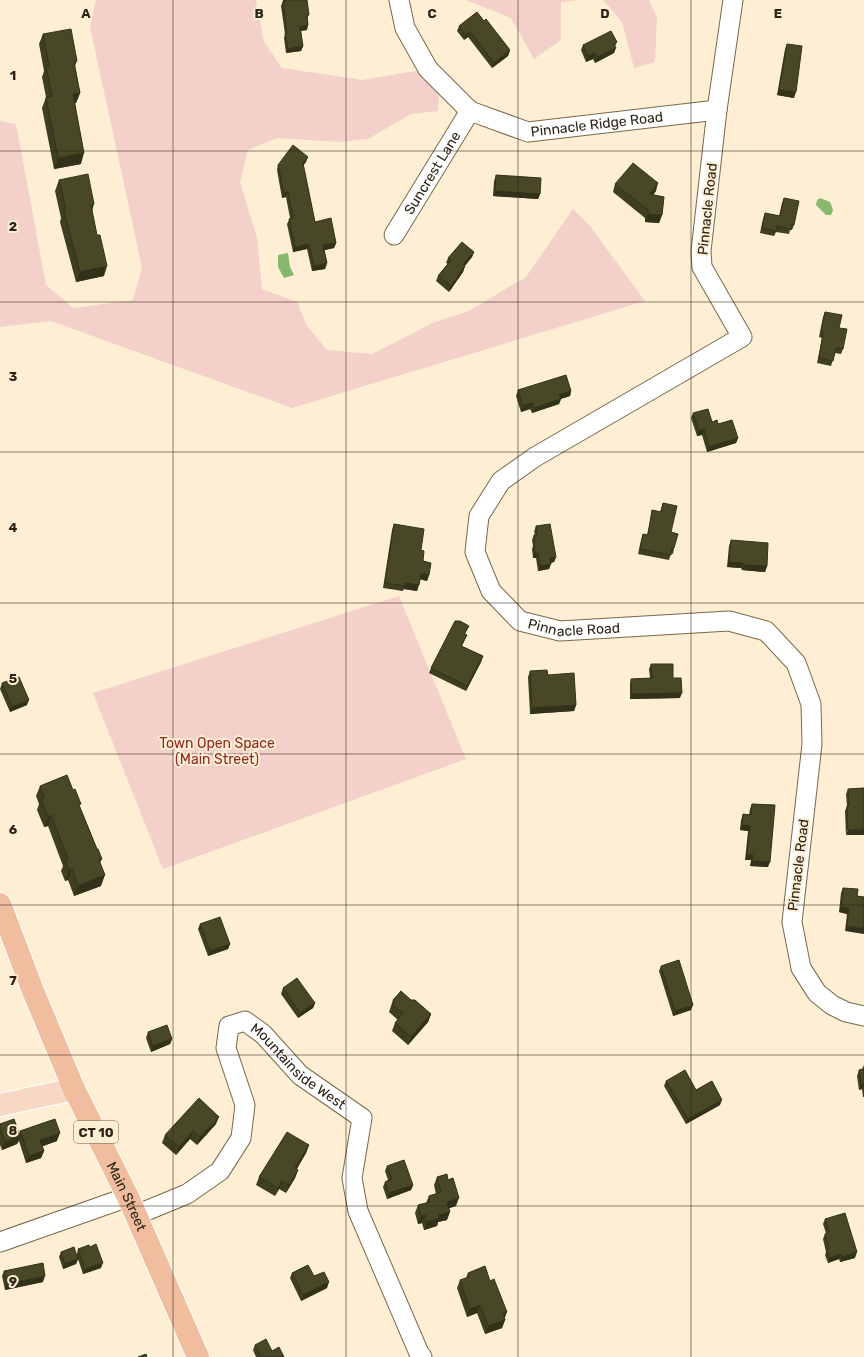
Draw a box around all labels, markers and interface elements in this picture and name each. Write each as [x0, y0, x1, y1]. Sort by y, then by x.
text: A [81, 6, 91, 21]
text: B [254, 6, 264, 21]
text: C [427, 6, 437, 21]
text: D [600, 6, 610, 21]
text: E [774, 6, 782, 21]
text: 1 [10, 68, 16, 83]
street label: Pinnacle Ridge Road [530, 108, 664, 141]
street label: Suncrest Lane [401, 128, 465, 218]
street label: Pinnacle Road [694, 162, 721, 256]
text: 2 [9, 219, 17, 234]
text: 3 [9, 369, 18, 384]
text: 4 [9, 520, 18, 535]
street label: Pinnacle Road [526, 615, 621, 640]
text: 5 [9, 671, 17, 686]
park label: Town Open Space (Main Street) [159, 735, 275, 768]
street label: Pinnacle Road [784, 818, 813, 912]
text: 6 [9, 822, 18, 837]
text: 7 [9, 973, 17, 988]
street label: Mountainside West [247, 1020, 349, 1113]
road number: CT 10 [74, 1121, 118, 1143]
text: 8 [9, 1123, 18, 1138]
street label: Main Street [103, 1159, 150, 1234]
text: 9 [9, 1274, 17, 1289]

